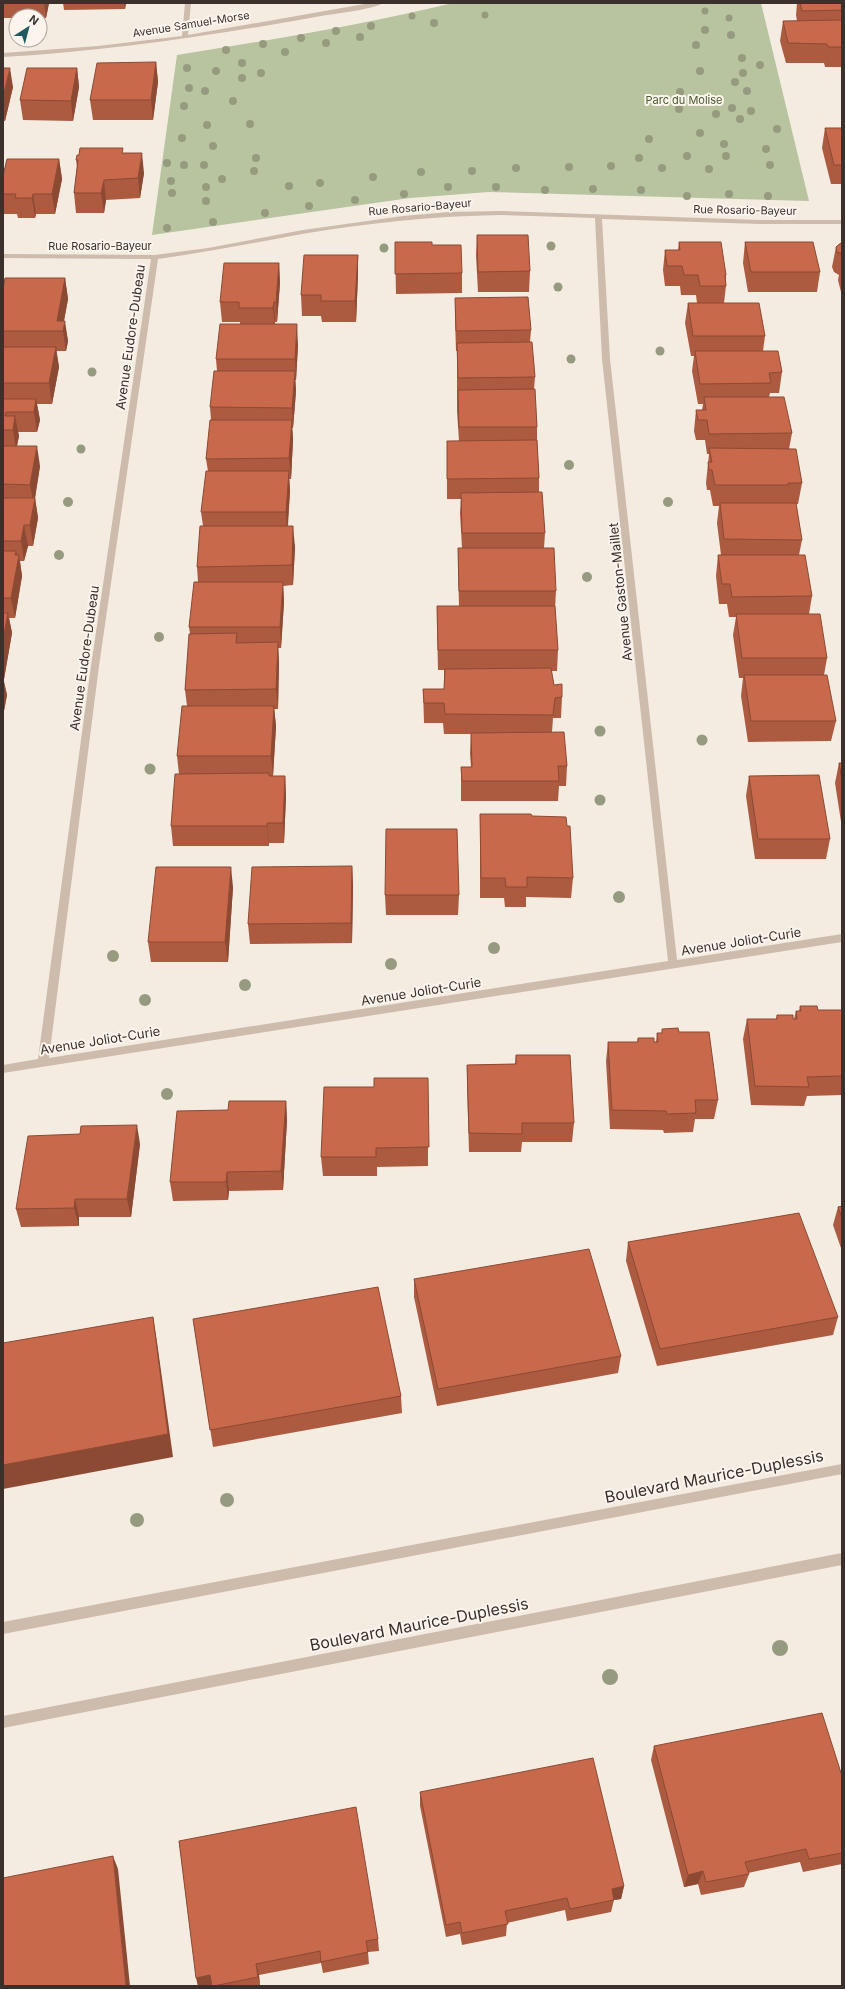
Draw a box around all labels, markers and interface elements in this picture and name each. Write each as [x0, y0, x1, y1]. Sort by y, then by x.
north arrow [8, 8, 48, 48]
street label: Avenue Samuel-Morse [132, 8, 250, 40]
text: N [26, 12, 41, 28]
park label: Parc du Molise [646, 93, 722, 107]
street label: Rue Rosario-Bayeur [368, 196, 472, 218]
street label: Rue Rosario-Bayeur [693, 202, 797, 218]
street label: Rue Rosario-Bayeur [48, 239, 152, 253]
street label: Avenue Eudore-Dubeau [112, 263, 148, 411]
street label: Avenue Gaston-Maillet [605, 522, 635, 662]
street label: Avenue Eudore-Dubeau [66, 584, 102, 732]
street label: Avenue Joliot-Curie [680, 924, 802, 958]
street label: Avenue Joliot-Curie [360, 974, 482, 1008]
street label: Avenue Joliot-Curie [39, 1023, 161, 1057]
street label: Boulevard Maurice-Duplessis [603, 1445, 825, 1507]
street label: Boulevard Maurice-Duplessis [308, 1593, 530, 1655]

